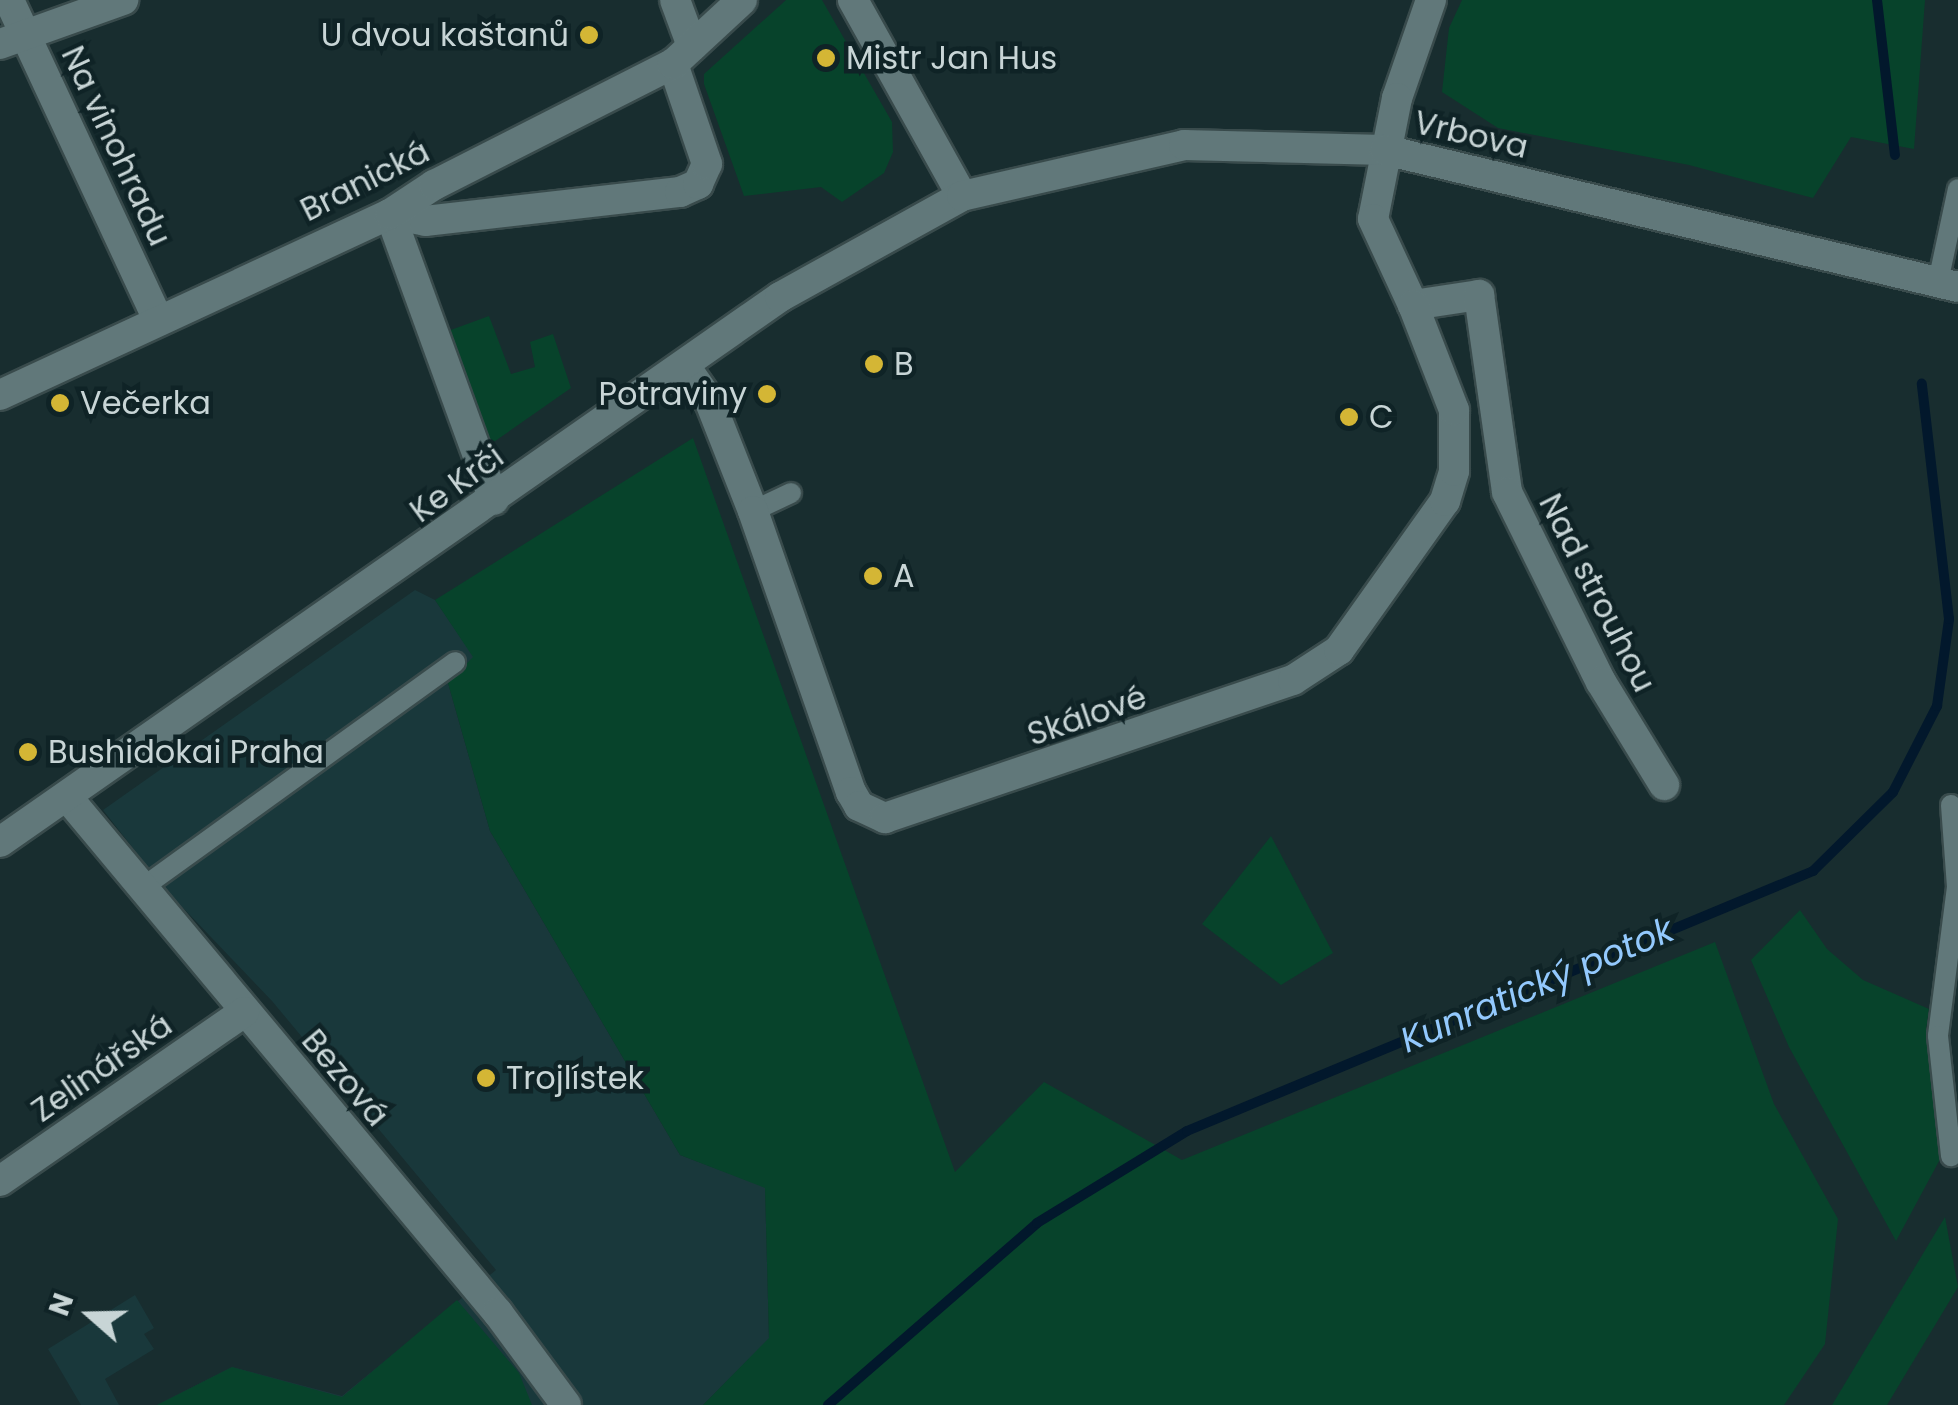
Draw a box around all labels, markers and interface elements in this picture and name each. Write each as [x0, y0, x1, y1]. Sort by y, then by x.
place label: U dvou kaštanů [321, 16, 569, 54]
marker: U dvou kaštanů [578, 24, 600, 46]
place label: Mistr Jan Hus [846, 39, 1057, 77]
street label: Na vinohradu [53, 40, 179, 252]
marker: Mistr Jan Hus [815, 47, 837, 69]
street label: Vrbova [1411, 103, 1531, 167]
street label: Branická [294, 132, 436, 230]
place label: B [894, 345, 914, 383]
marker: B [863, 353, 885, 375]
place label: Potraviny [598, 375, 747, 413]
marker: Potraviny [756, 383, 778, 405]
place label: Večerka [80, 384, 211, 422]
marker: Večerka [49, 392, 71, 414]
place label: C [1369, 398, 1394, 436]
marker: C [1338, 406, 1360, 428]
street label: Ke Krči [403, 437, 511, 531]
street label: Nad strouhou [1531, 488, 1663, 698]
place label: A [893, 557, 915, 595]
marker: A [862, 565, 884, 587]
street label: Skálové [1023, 678, 1151, 754]
place label: Bushidokai Praha [48, 733, 324, 771]
marker: Bushidokai Praha [17, 741, 39, 763]
water label: Kunratický potok [1394, 909, 1680, 1061]
street label: Zelinářská [25, 1006, 179, 1130]
street label: Bezová [294, 1022, 396, 1134]
place label: Trojlístek [506, 1059, 644, 1097]
marker: Trojlístek [475, 1067, 497, 1089]
north arrow [40, 1265, 140, 1365]
text: N [39, 1288, 83, 1321]

